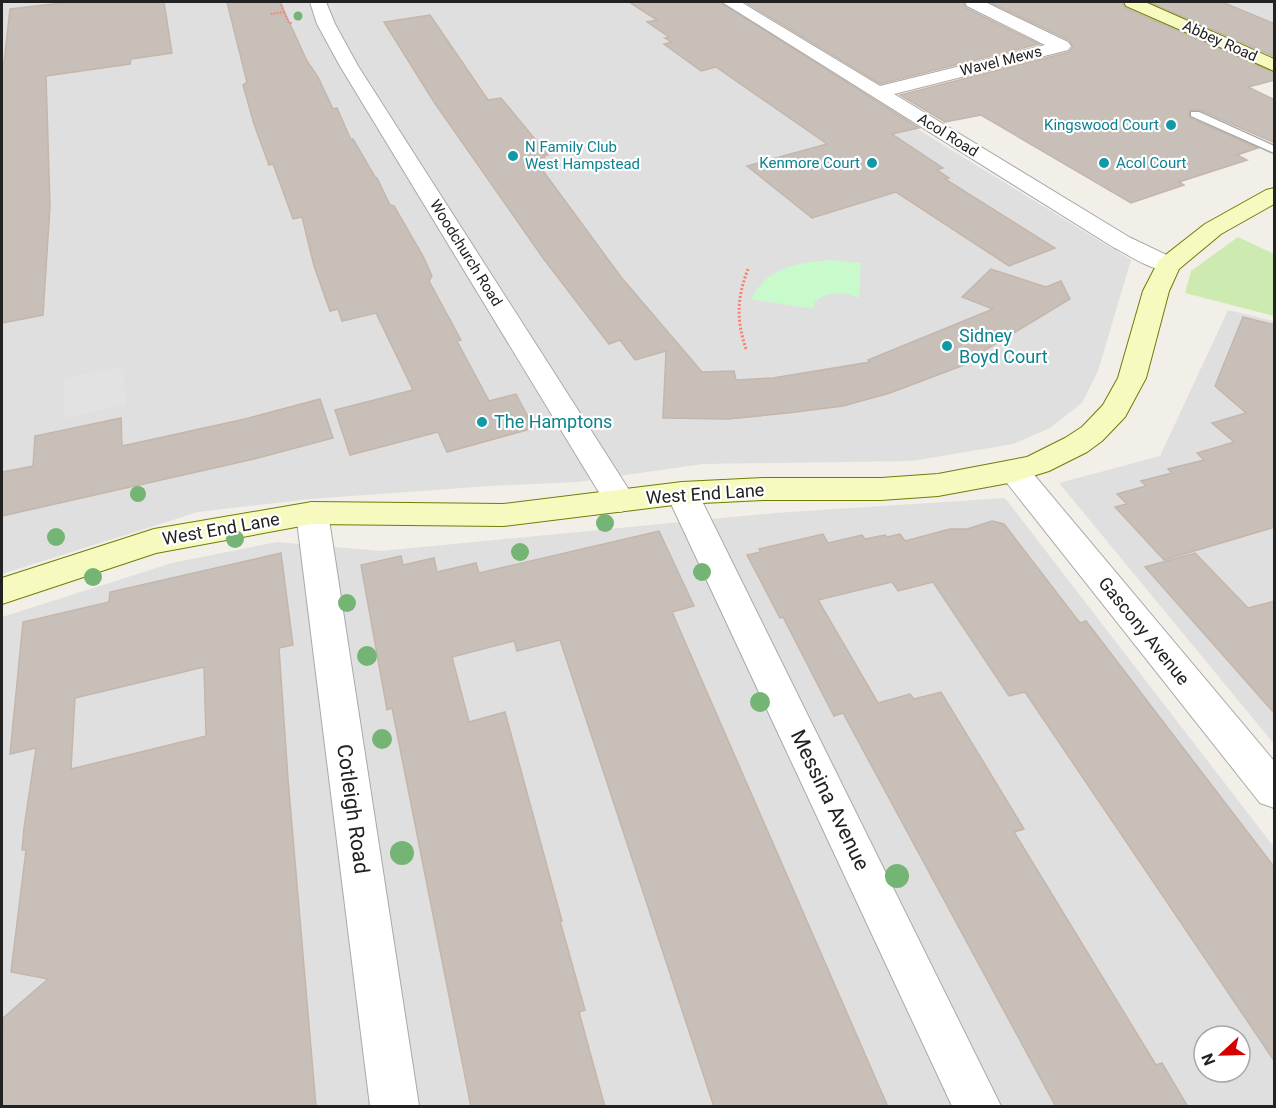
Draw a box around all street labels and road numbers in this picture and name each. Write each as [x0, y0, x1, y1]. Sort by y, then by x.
street label: Abbey Road [1180, 17, 1260, 65]
street label: Wavel Mews [958, 42, 1044, 80]
street label: Acol Road [914, 109, 982, 161]
street label: Woodchurch Road [426, 196, 506, 310]
street label: West End Lane [645, 479, 765, 508]
street label: West End Lane [161, 508, 281, 549]
street label: Gascony Avenue [1094, 572, 1194, 689]
street label: Messina Avenue [786, 726, 874, 874]
street label: Cotleigh Road [332, 743, 374, 875]

